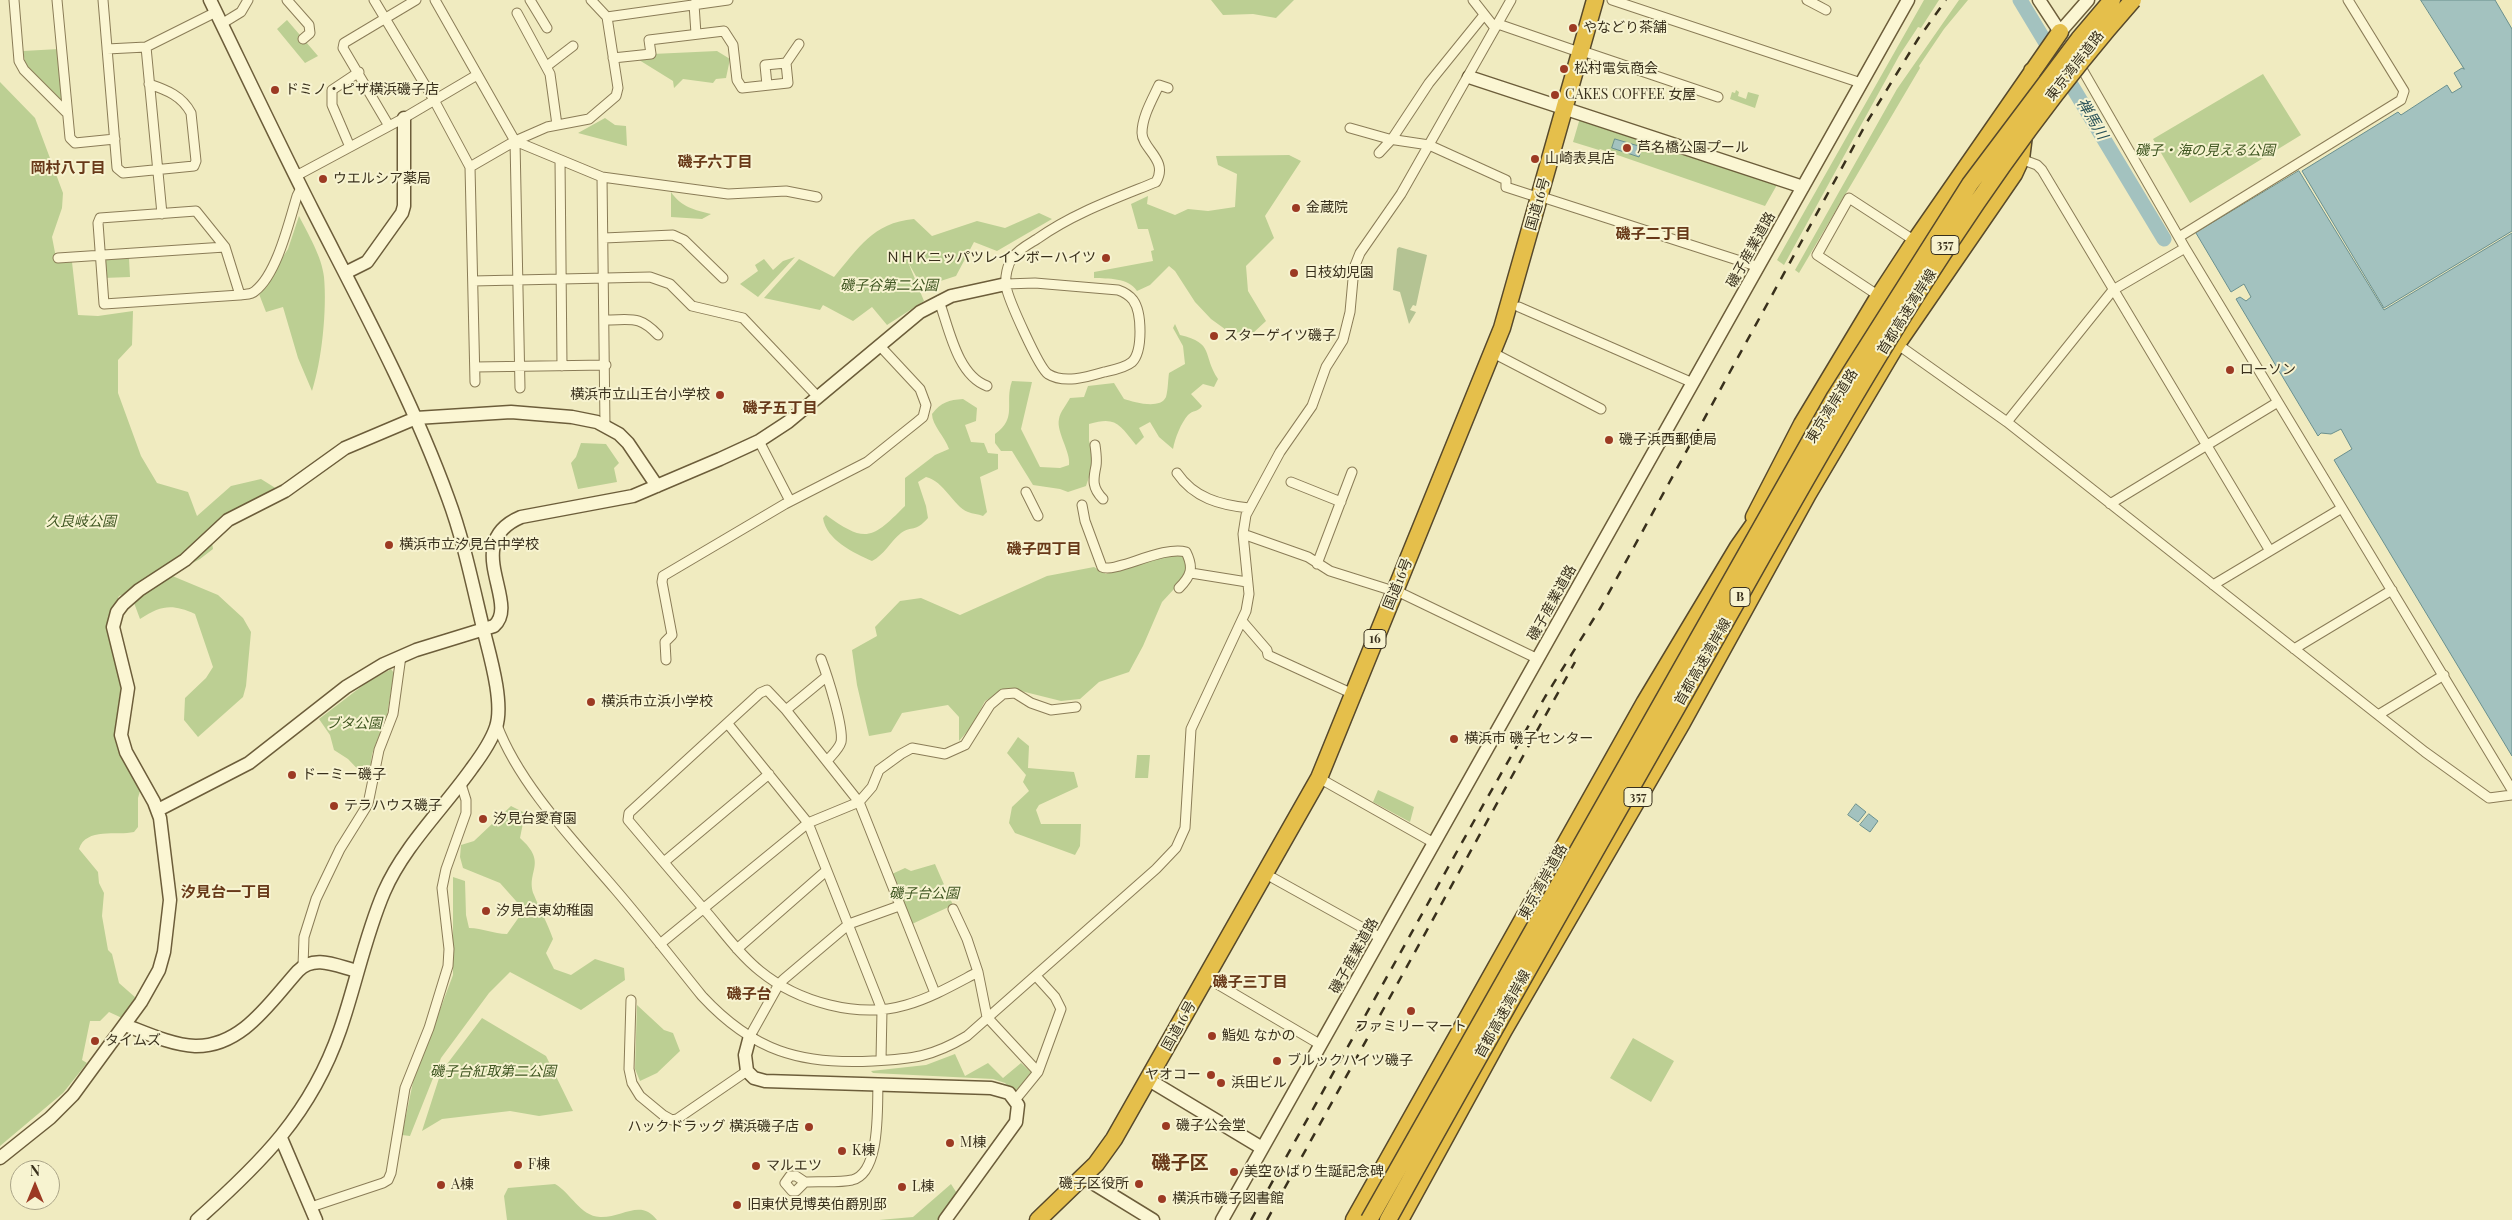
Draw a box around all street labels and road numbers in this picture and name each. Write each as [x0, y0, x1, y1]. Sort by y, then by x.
street label: 東京湾岸道路 [2043, 28, 2107, 104]
street label: 国道16号 [1522, 176, 1554, 232]
street label: 磯子産業道路 [1723, 209, 1779, 291]
road number: 357 [1931, 236, 1959, 254]
street label: 首都高速湾岸線 [1874, 266, 1940, 358]
street label: 東京湾岸道路 [1803, 366, 1861, 446]
street label: 国道16号 [1380, 556, 1416, 612]
street label: 磯子産業道路 [1524, 562, 1580, 644]
road number: B [1730, 588, 1750, 606]
street label: 首都高速湾岸線 [1671, 615, 1735, 709]
road number: 16 [1364, 630, 1386, 648]
road number: 357 [1624, 788, 1652, 806]
street label: 東京湾岸道路 [1515, 841, 1571, 923]
street label: 磯子産業道路 [1326, 915, 1382, 997]
street label: 首都高速湾岸線 [1472, 967, 1534, 1061]
street label: 国道16号 [1158, 998, 1200, 1054]

